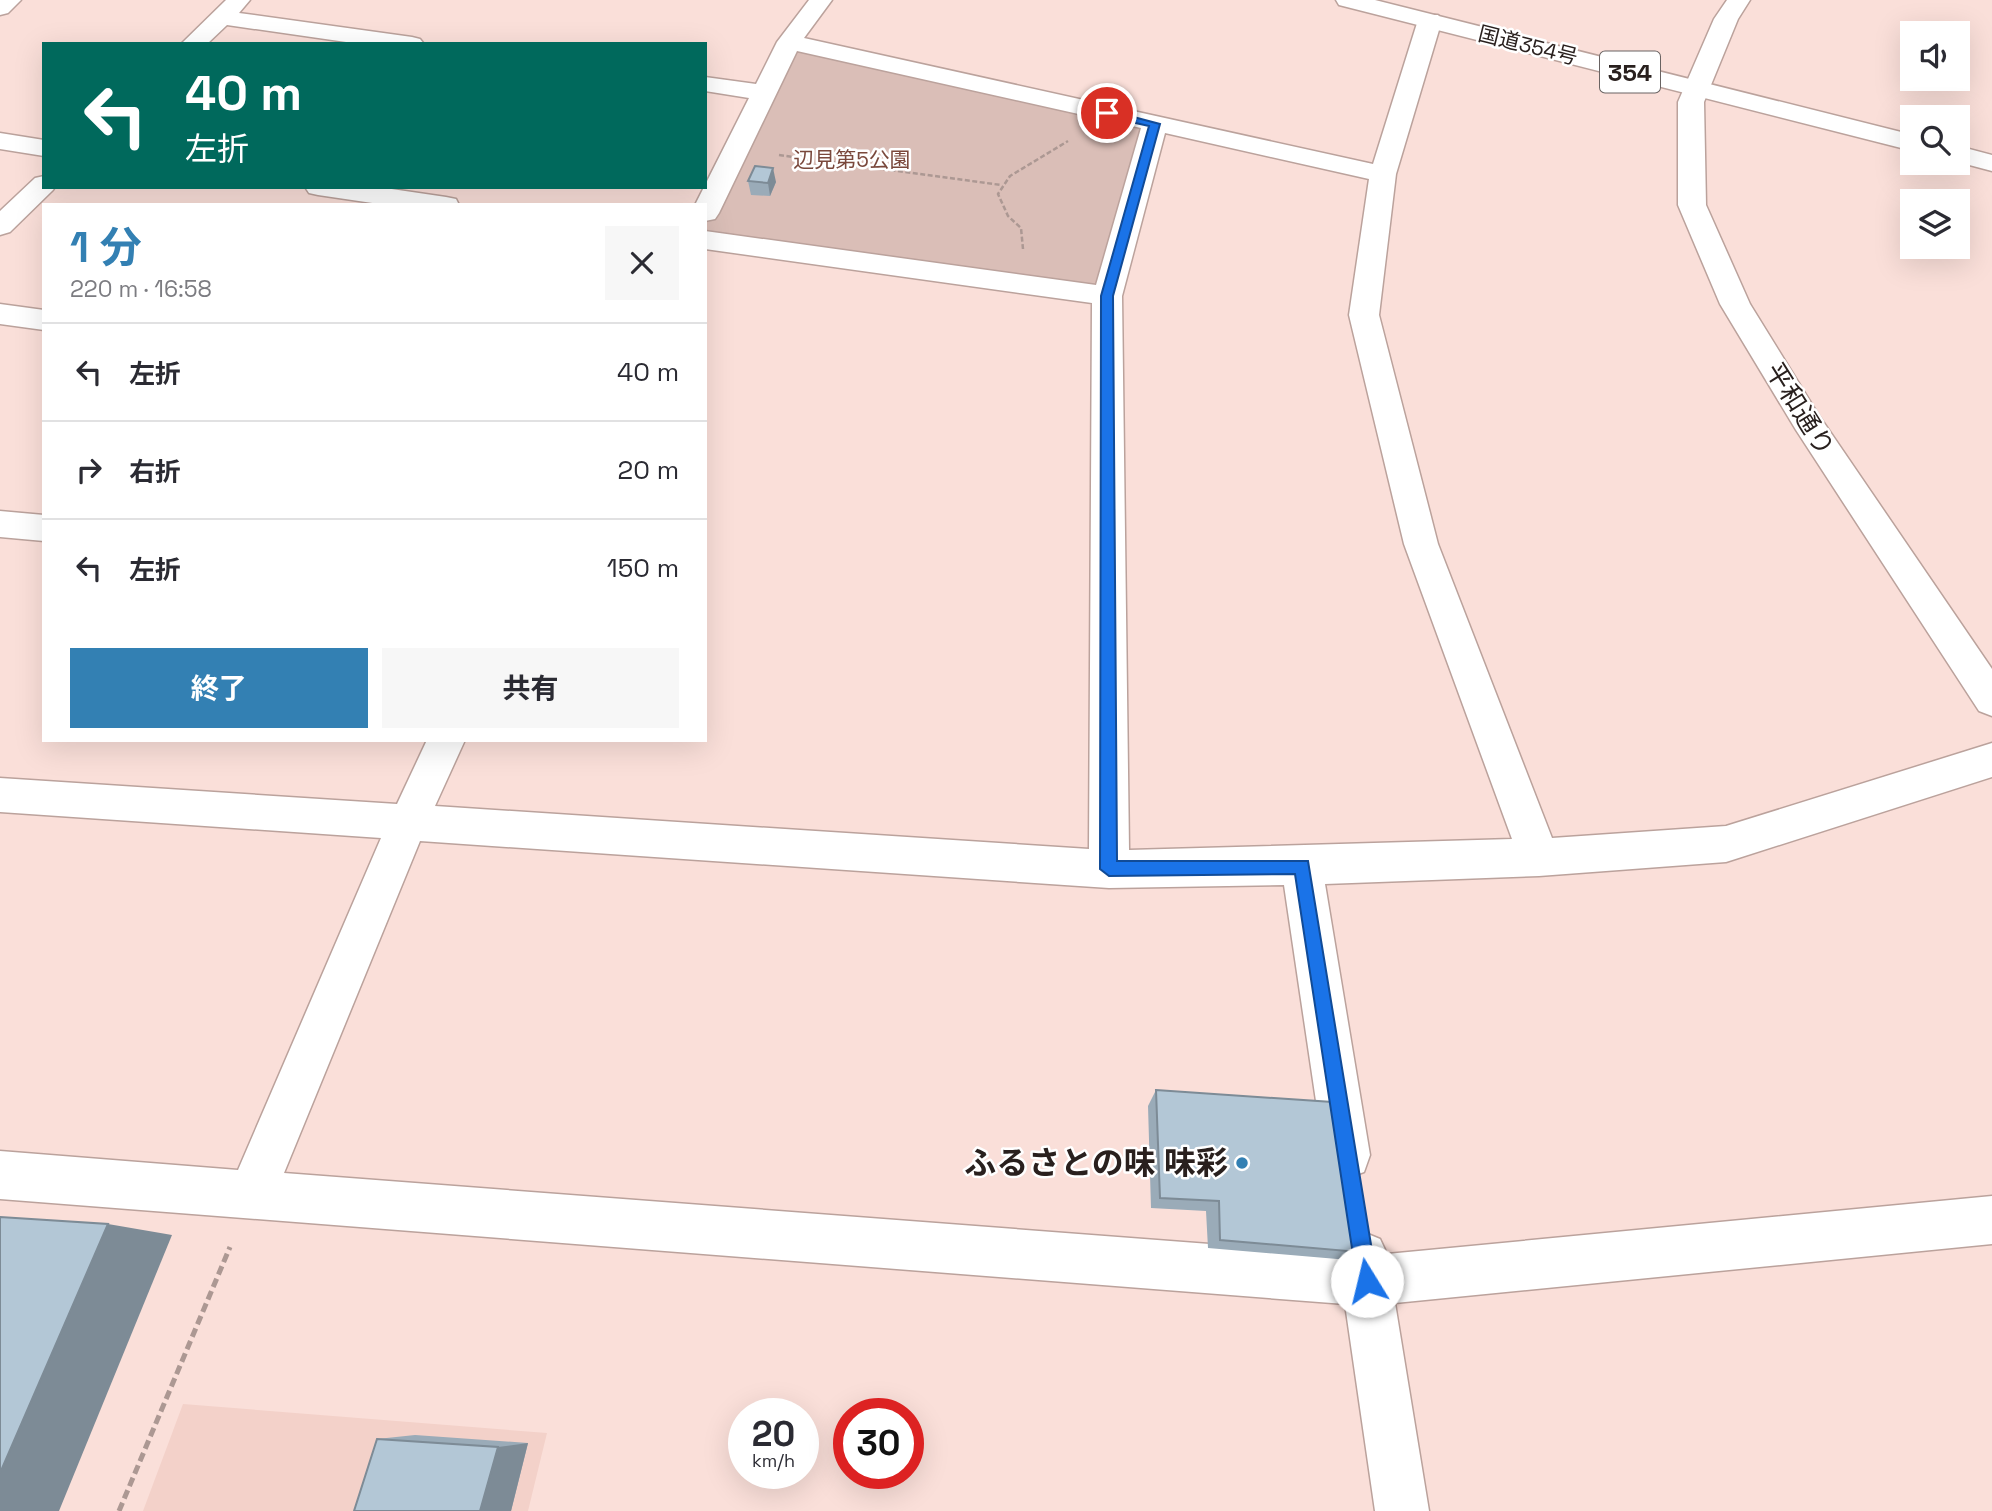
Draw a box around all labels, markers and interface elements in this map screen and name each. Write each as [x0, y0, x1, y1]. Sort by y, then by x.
street label: 国道354号 [1476, 20, 1580, 70]
map controls [1900, 21, 1970, 259]
button: sound [1900, 21, 1970, 91]
road number: 354 [1600, 52, 1660, 92]
text: 40 m [185, 62, 302, 124]
icon: left [70, 70, 161, 161]
pin [1077, 83, 1137, 143]
icon: arrive [1088, 94, 1126, 132]
button: search [1900, 105, 1970, 175]
text: 左折 [185, 129, 249, 169]
park label: 辺見第5公園 [793, 146, 911, 173]
button: layers [1900, 189, 1970, 259]
text: 1 分 [70, 221, 142, 274]
button: close [605, 226, 679, 300]
text: 220 m · 16:58 [70, 274, 212, 304]
icon: left [70, 353, 108, 391]
text: 40 m [617, 355, 679, 389]
street label: 平和通り [1758, 356, 1842, 462]
text: 左折 [129, 357, 181, 391]
icon: right [70, 451, 108, 489]
text: 20 m [618, 453, 679, 487]
text: 右折 [129, 455, 181, 489]
icon: left [70, 549, 108, 587]
text: 150 m [607, 551, 679, 585]
text: 左折 [129, 553, 181, 587]
button: 終了 [70, 648, 368, 728]
button: 共有 [382, 648, 679, 728]
place label: ふるさとの味 味彩 [964, 1143, 1228, 1183]
marker: ふるさとの味 味彩 [1234, 1155, 1250, 1171]
position arrow [1330, 1244, 1404, 1318]
speed limit sign: 30 [833, 1398, 924, 1489]
text: 20 [752, 1412, 795, 1456]
text: km/h [752, 1449, 795, 1472]

